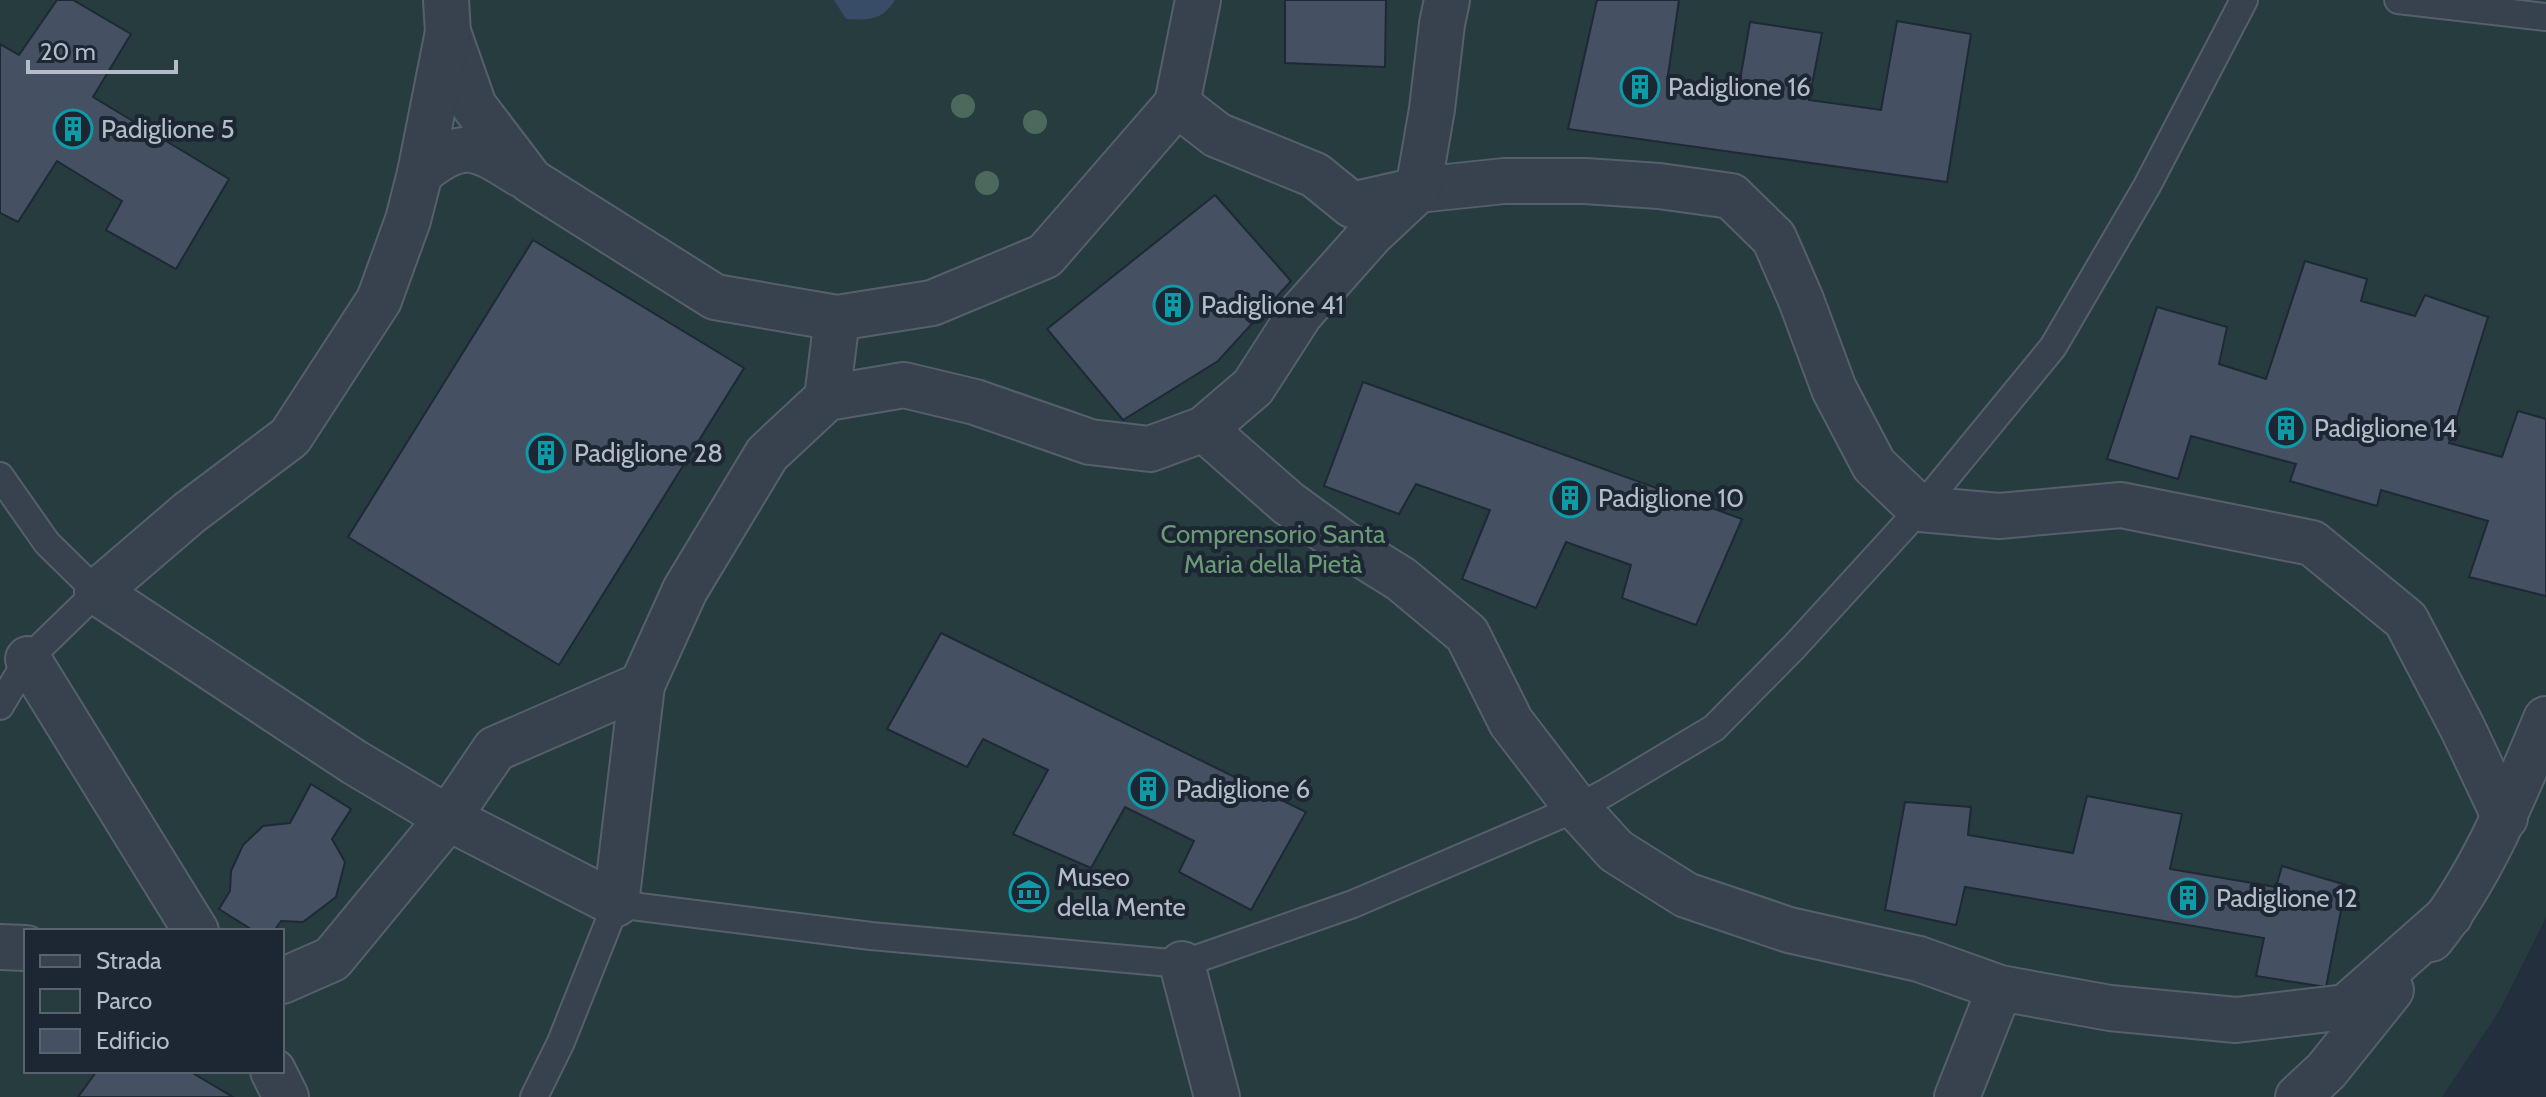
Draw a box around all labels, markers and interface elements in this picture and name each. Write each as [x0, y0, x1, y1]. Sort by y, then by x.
scale bar [28, 24, 176, 74]
text: 20 m [40, 37, 96, 66]
building icon: Padiglione 16 [1619, 66, 1661, 108]
place label: Padiglione 16 [1668, 71, 1811, 103]
building icon: Padiglione 5 [52, 108, 94, 150]
place label: Padiglione 5 [101, 113, 235, 145]
building icon: Padiglione 41 [1152, 284, 1194, 326]
place label: Padiglione 41 [1201, 289, 1344, 321]
building icon: Padiglione 14 [2265, 407, 2307, 449]
place label: Padiglione 14 [2314, 412, 2457, 444]
building icon: Padiglione 28 [525, 432, 567, 474]
place label: Padiglione 28 [574, 437, 723, 469]
building icon: Padiglione 10 [1549, 477, 1591, 519]
place label: Padiglione 10 [1598, 482, 1744, 514]
park label: Comprensorio Santa Maria della Pietà [1160, 518, 1386, 580]
building icon: Padiglione 6 [1127, 768, 1169, 810]
place label: Padiglione 6 [1176, 773, 1310, 805]
place label: Museo della Mente [1057, 861, 1186, 923]
museum icon: Museo della Mente [1008, 871, 1050, 913]
building icon: Padiglione 12 [2167, 877, 2209, 919]
place label: Padiglione 12 [2216, 882, 2358, 914]
legend [24, 929, 284, 1073]
text: Strada [96, 946, 162, 975]
text: Parco [96, 986, 152, 1015]
text: Edificio [96, 1026, 170, 1055]

